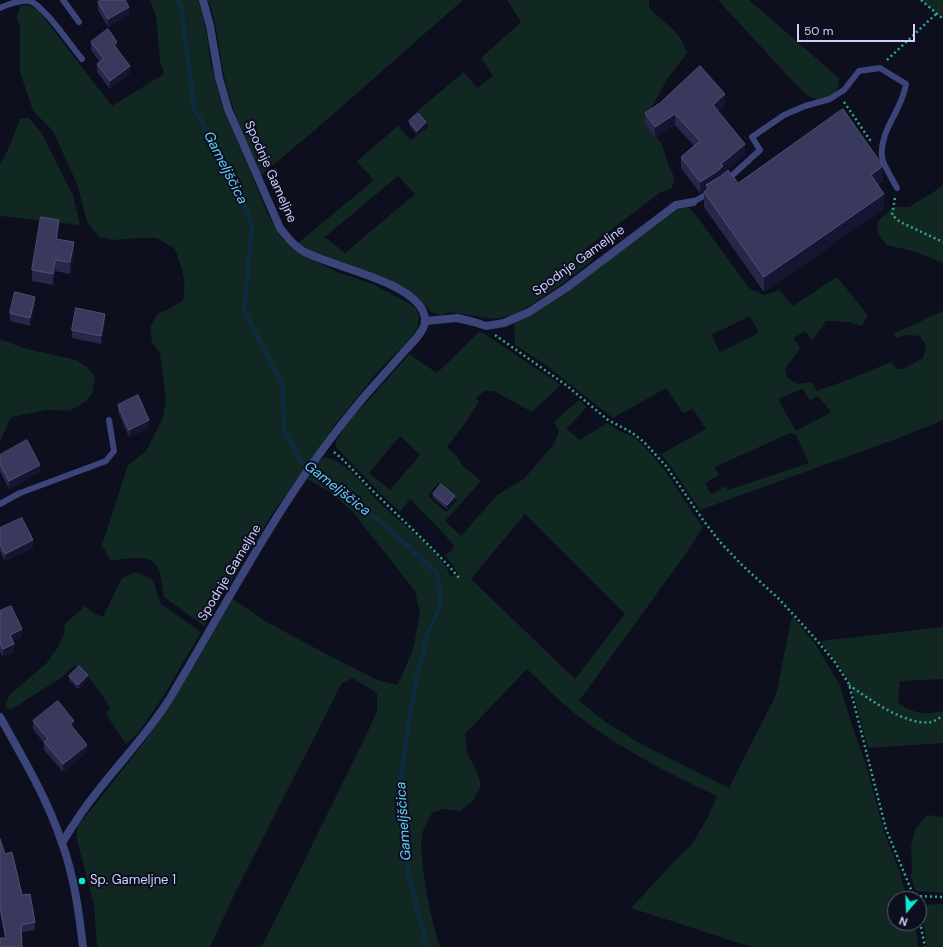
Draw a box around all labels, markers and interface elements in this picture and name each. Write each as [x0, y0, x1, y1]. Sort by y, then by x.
scale bar [799, 16, 917, 42]
text: 50 m [804, 23, 833, 39]
street label: Spodnje Gameljne [241, 119, 299, 225]
water label: Gameljščica [200, 129, 250, 207]
street label: Spodnje Gameljne [530, 222, 628, 300]
water label: Gameljščica [301, 458, 373, 520]
street label: Spodnje Gameljne [195, 522, 265, 624]
water label: Gameljščica [393, 781, 415, 861]
place label: Sp. Gameljne 1 [90, 873, 176, 889]
marker: Sp. Gameljne 1 [77, 876, 87, 886]
north arrow [887, 891, 927, 931]
text: N [897, 913, 909, 929]

